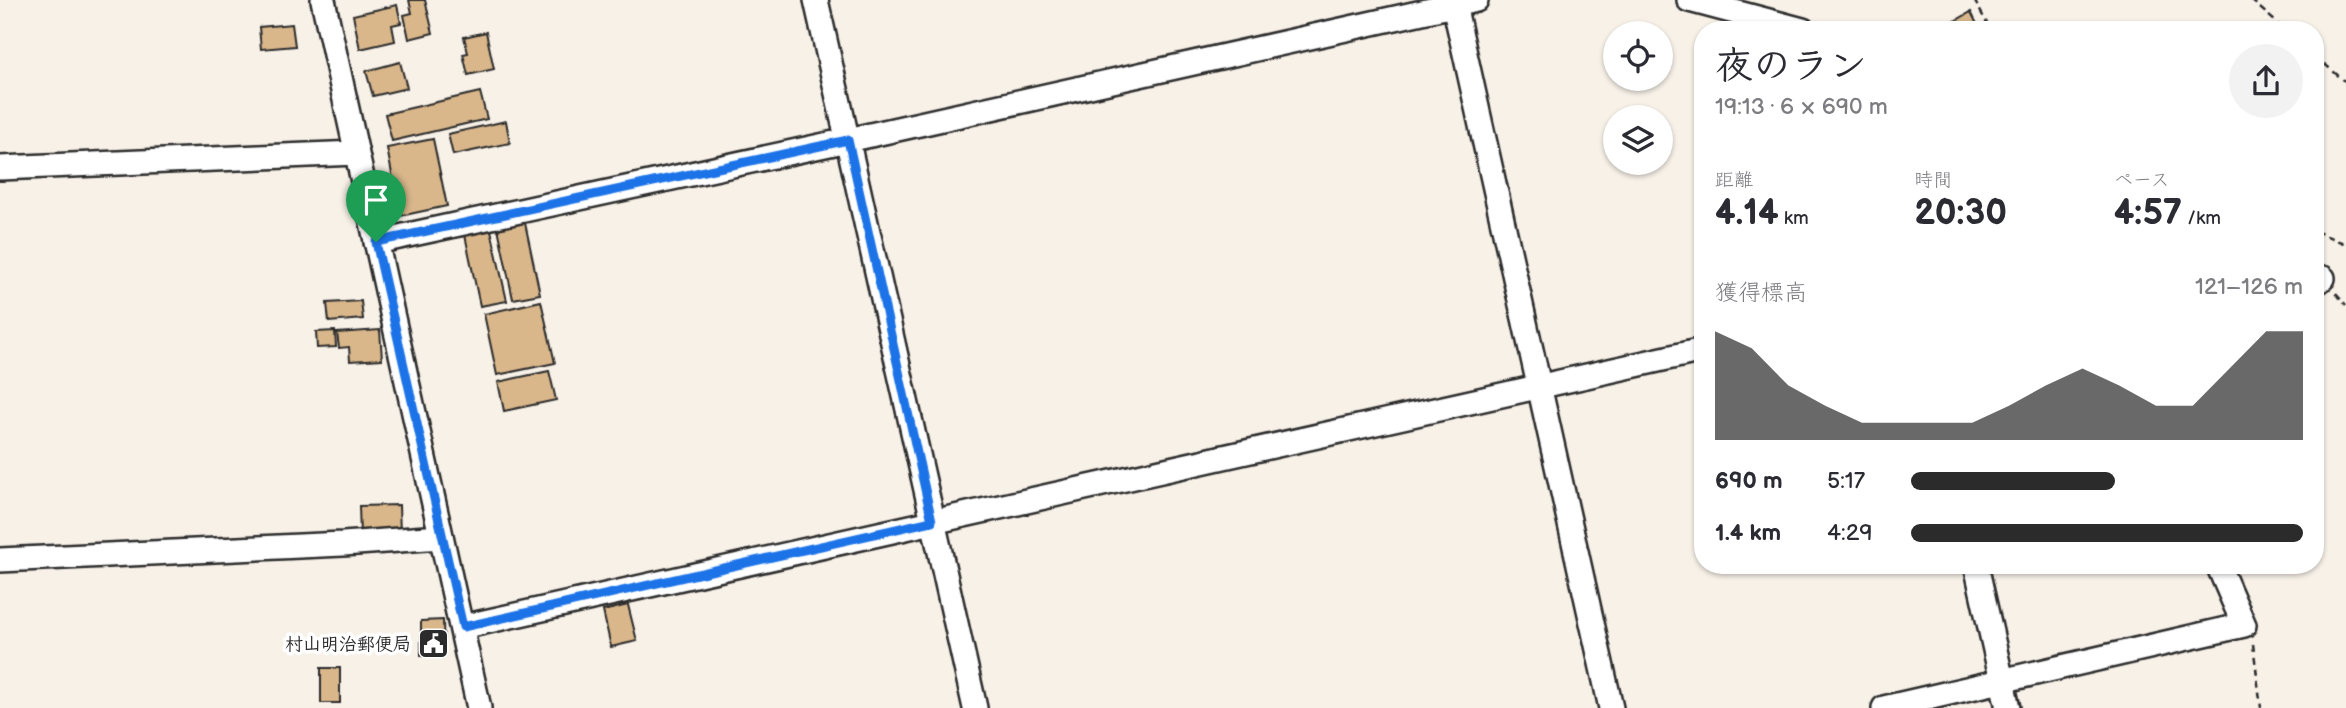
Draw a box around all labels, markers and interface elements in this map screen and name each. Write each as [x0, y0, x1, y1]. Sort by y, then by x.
map controls [1603, 21, 1673, 175]
button: locate [1603, 21, 1673, 91]
text: 夜のラン [1715, 44, 1867, 89]
button: share [2229, 44, 2303, 118]
text: 19:13 · 6 × 690 m [1715, 93, 1888, 121]
button: layers [1603, 105, 1673, 175]
text: 距離 [1715, 169, 1753, 192]
text: 時間 [1914, 169, 1952, 192]
text: ペース [2114, 169, 2170, 192]
pin [346, 170, 406, 242]
icon: arrive [357, 181, 395, 219]
text: 4.14 [1715, 192, 1779, 235]
text: 20:30 [1914, 192, 2007, 235]
text: 4:57 [2114, 192, 2182, 235]
text: km [1779, 207, 1809, 230]
text: /km [2182, 207, 2221, 230]
text: 121–126 m [2195, 273, 2303, 301]
text: 獲得標高 [1715, 279, 1807, 307]
text: 690 m [1715, 467, 1783, 495]
text: 5:17 [1827, 467, 1865, 495]
text: 1.4 km [1715, 519, 1781, 547]
text: 4:29 [1827, 519, 1873, 547]
public building icon: 村山明治郵便局 [417, 627, 451, 661]
place label: 村山明治郵便局 [285, 634, 411, 655]

